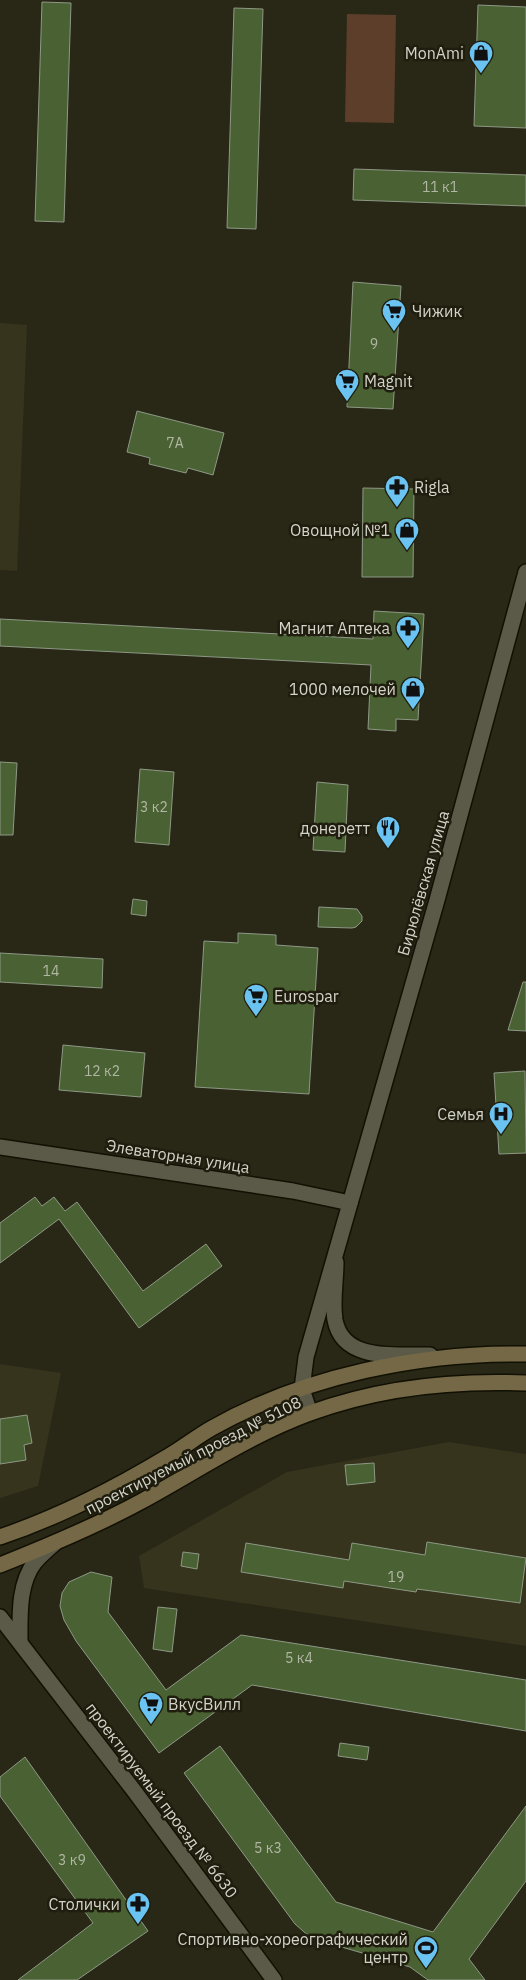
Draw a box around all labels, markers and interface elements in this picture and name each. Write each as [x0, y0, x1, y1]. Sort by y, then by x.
shop icon: MonAmi [468, 40, 494, 74]
place label: MonAmi [405, 43, 464, 63]
house number: 11 к1 [422, 178, 458, 196]
supermarket icon: Чижик [381, 298, 407, 332]
place label: Чижик [412, 301, 462, 321]
house number: 9 [370, 335, 378, 353]
supermarket icon: Magnit [334, 368, 360, 402]
place label: Magnit [364, 371, 413, 391]
house number: 7А [166, 434, 184, 452]
pharmacy icon: Rigla [384, 474, 410, 508]
place label: Rigla [414, 477, 450, 497]
shop icon: Овощной №1 [394, 517, 420, 551]
place label: Овощной №1 [290, 520, 390, 540]
pharmacy icon: Магнит Аптека [395, 615, 421, 649]
place label: Магнит Аптека [279, 618, 390, 638]
shop icon: 1000 мелочей [400, 676, 426, 710]
place label: 1000 мелочей [289, 679, 396, 699]
house number: 3 к2 [140, 798, 168, 816]
street label: Бирюлёвская улица [393, 808, 453, 958]
restaurant icon: донеретт [375, 815, 401, 849]
place label: донеретт [300, 818, 370, 838]
house number: 14 [43, 962, 59, 980]
supermarket icon: Eurospar [243, 983, 269, 1017]
place label: Eurospar [274, 986, 339, 1006]
house number: 12 к2 [84, 1062, 120, 1080]
hospital icon: Семья [488, 1101, 514, 1135]
place label: Семья [437, 1104, 484, 1124]
street label: Элеваторная улица [105, 1135, 252, 1177]
street label: проектируемый проезд № 5108 [82, 1392, 304, 1518]
house number: 19 [388, 1568, 404, 1586]
house number: 5 к4 [285, 1649, 313, 1667]
supermarket icon: ВкусВилл [138, 1691, 164, 1725]
place label: ВкусВилл [168, 1694, 241, 1714]
street label: проектируемый проезд № 6630 [82, 1698, 242, 1902]
house number: 5 к3 [254, 1839, 282, 1857]
house number: 3 к9 [58, 1851, 86, 1869]
pharmacy icon: Столички [125, 1891, 151, 1925]
place label: Столички [49, 1894, 120, 1914]
place label: Спортивно-хореографический центр [177, 1929, 408, 1967]
sports icon: Спортивно-хореографический центр [413, 1935, 439, 1969]

